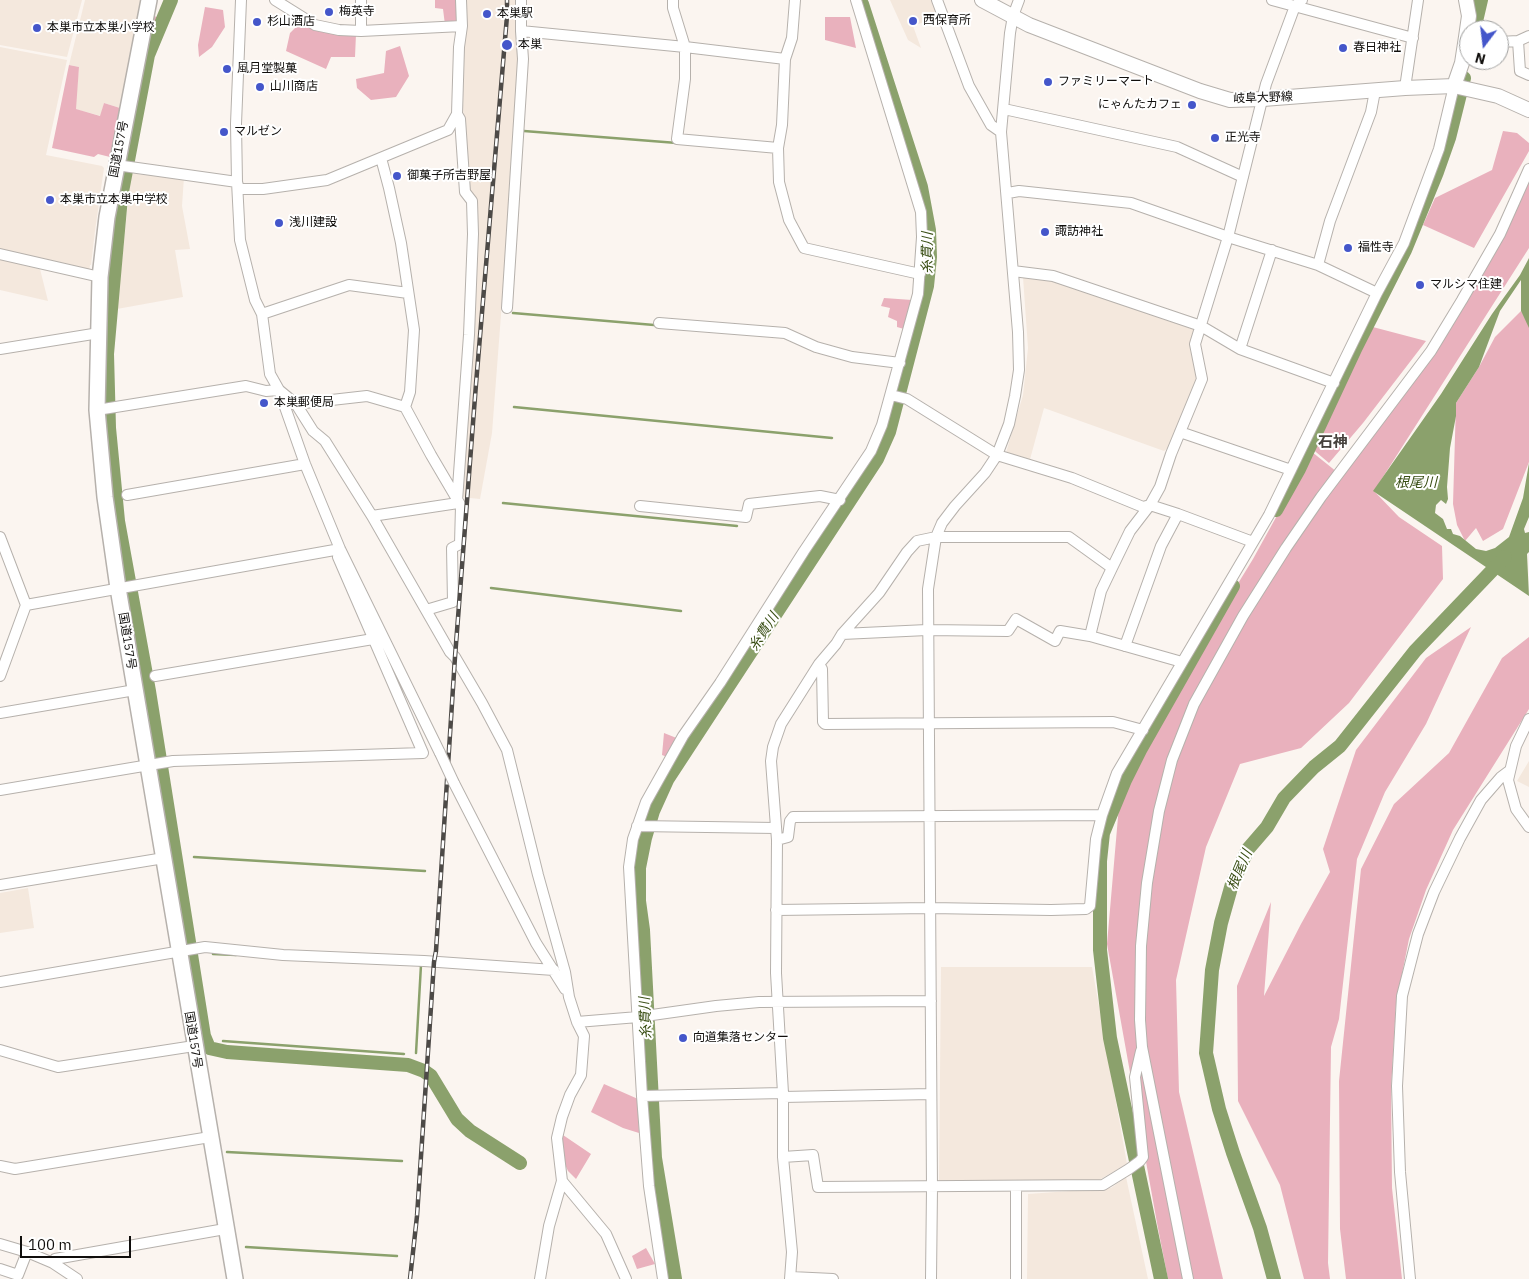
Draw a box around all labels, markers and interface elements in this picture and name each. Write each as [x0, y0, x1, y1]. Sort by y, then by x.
place label: 梅英寺 [339, 5, 375, 19]
marker: 梅英寺 [323, 6, 335, 18]
place label: 本巣駅 [497, 7, 533, 21]
marker: 本巣駅 [481, 8, 493, 20]
place label: 西保育所 [923, 14, 971, 28]
place label: 杉山酒店 [267, 15, 315, 29]
marker: 西保育所 [907, 15, 919, 27]
marker: 杉山酒店 [251, 16, 263, 28]
north arrow [1459, 20, 1509, 70]
place label: 本巣市立本巣小学校 [47, 21, 155, 35]
marker: 本巣市立本巣小学校 [31, 22, 43, 34]
marker: 本巣 [500, 38, 514, 52]
place label: 本巣 [518, 38, 542, 52]
place label: 春日神社 [1353, 41, 1401, 55]
marker: 春日神社 [1337, 42, 1349, 54]
text: N [1473, 49, 1488, 69]
place label: 風月堂製菓 [237, 62, 297, 76]
marker: 風月堂製菓 [221, 63, 233, 75]
place label: ファミリーマート [1058, 75, 1154, 89]
marker: ファミリーマート [1042, 76, 1054, 88]
place label: 山川商店 [270, 80, 318, 94]
marker: 山川商店 [254, 81, 266, 93]
street label: 岐阜大野線 [1233, 90, 1293, 106]
place label: にゃんたカフェ [1098, 98, 1182, 112]
marker: にゃんたカフェ [1186, 99, 1198, 111]
street label: 国道157号 [106, 119, 132, 179]
place label: マルゼン [234, 125, 282, 139]
marker: マルゼン [218, 126, 230, 138]
place label: 正光寺 [1225, 131, 1261, 145]
marker: 正光寺 [1209, 132, 1221, 144]
place label: 御菓子所吉野屋 [407, 169, 491, 183]
marker: 御菓子所吉野屋 [391, 170, 403, 182]
place label: 本巣市立本巣中学校 [60, 193, 168, 207]
marker: 本巣市立本巣中学校 [44, 194, 56, 206]
place label: 浅川建設 [289, 216, 337, 230]
marker: 浅川建設 [273, 217, 285, 229]
place label: 諏訪神社 [1055, 225, 1103, 239]
marker: 諏訪神社 [1039, 226, 1051, 238]
water label: 糸貫川 [920, 232, 936, 274]
place label: 福性寺 [1358, 241, 1394, 255]
marker: 福性寺 [1342, 242, 1354, 254]
place label: マルシマ住建 [1430, 278, 1502, 292]
marker: マルシマ住建 [1414, 279, 1426, 291]
place label: 本巣郵便局 [274, 396, 334, 410]
marker: 本巣郵便局 [258, 397, 270, 409]
district label: 石神 [1318, 434, 1348, 452]
water label: 根尾川 [1395, 475, 1437, 491]
water label: 糸貫川 [746, 610, 782, 654]
street label: 国道157号 [115, 611, 139, 671]
water label: 根尾川 [1224, 847, 1256, 893]
water label: 糸貫川 [637, 997, 655, 1039]
street label: 国道157号 [181, 1010, 205, 1070]
place label: 向道集落センター [693, 1031, 789, 1045]
marker: 向道集落センター [677, 1032, 689, 1044]
scale bar [22, 1226, 134, 1258]
text: 100 m [28, 1235, 72, 1254]

